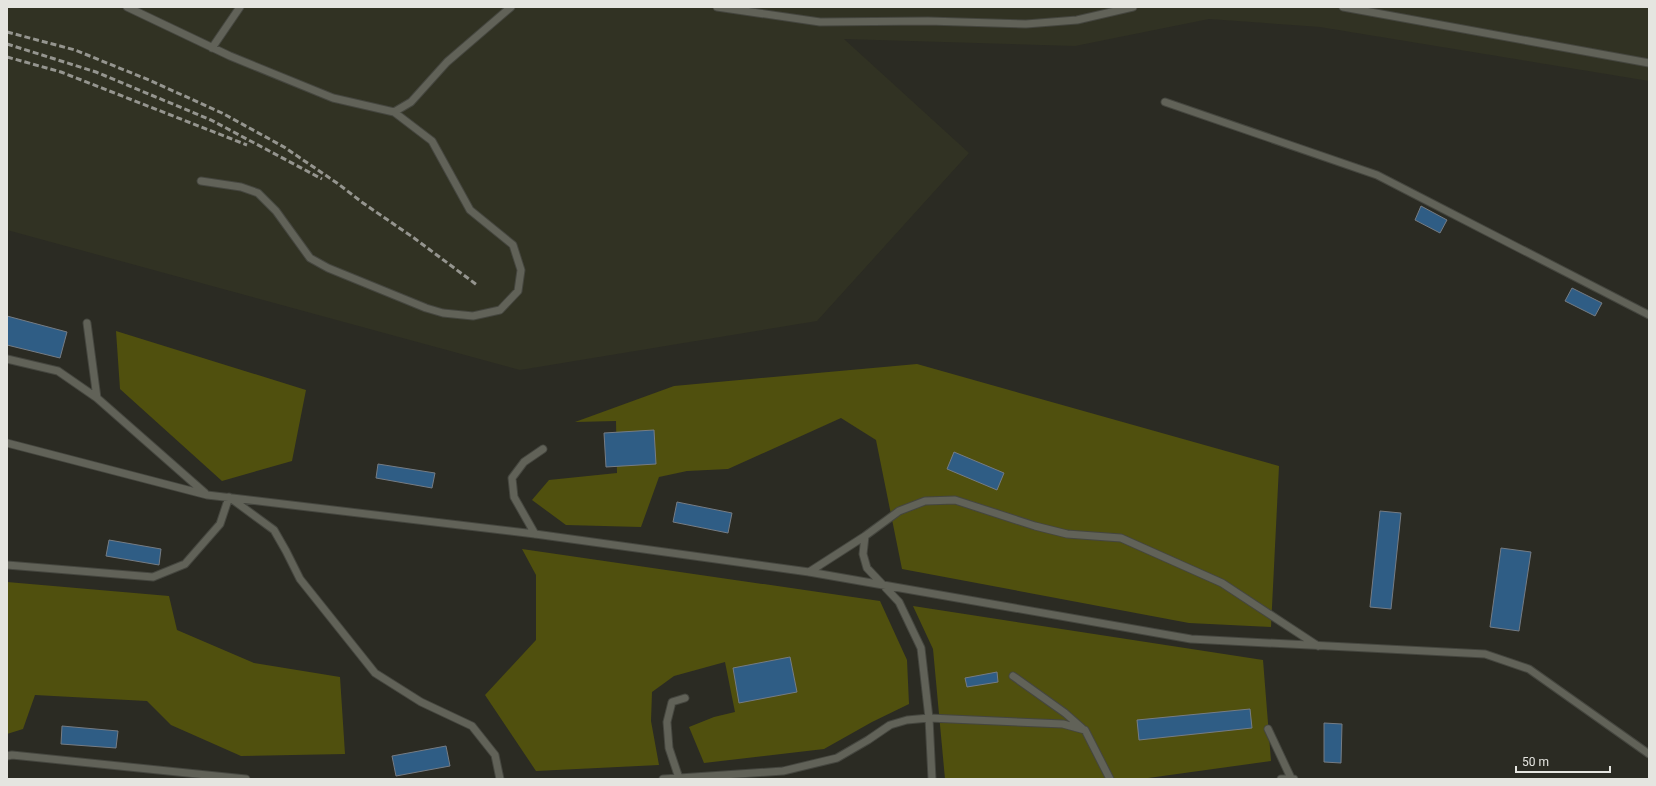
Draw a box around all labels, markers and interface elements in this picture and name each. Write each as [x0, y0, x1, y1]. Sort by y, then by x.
scale bar [1516, 748, 1610, 774]
text: 50 m [1522, 755, 1549, 769]

